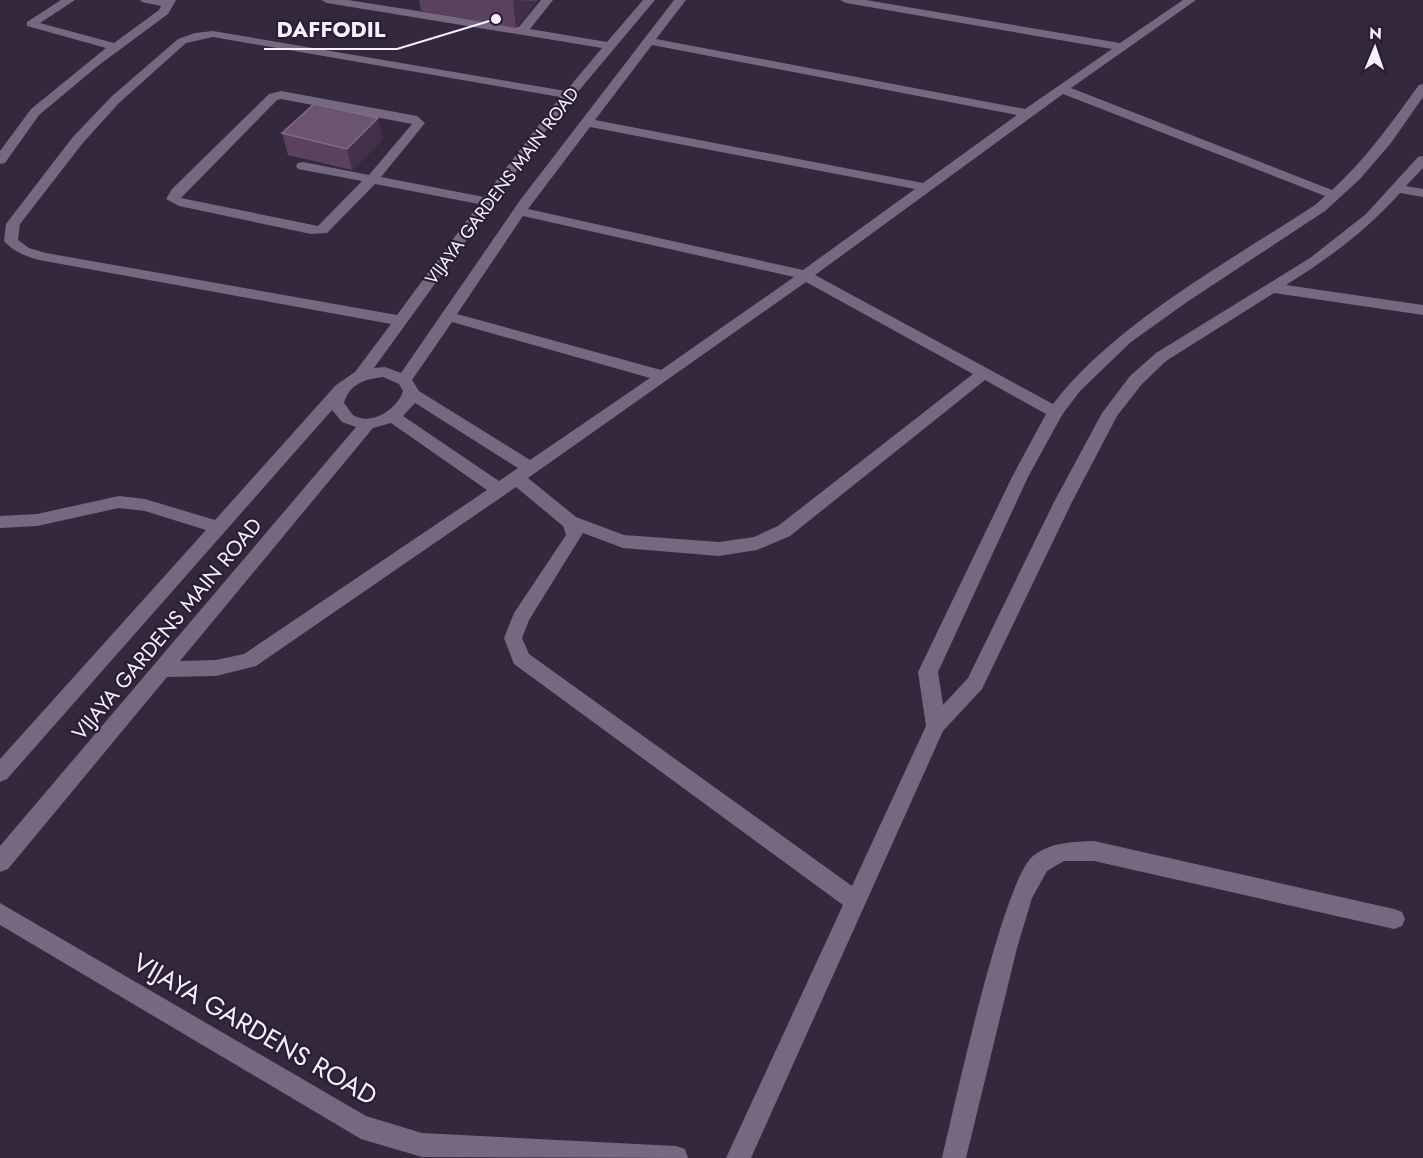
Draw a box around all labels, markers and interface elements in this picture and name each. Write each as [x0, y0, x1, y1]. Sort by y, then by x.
callout: DAFFODIL [264, 9, 397, 49]
text: DAFFODIL [277, 13, 386, 45]
north arrow [1345, 18, 1405, 78]
text: N [1369, 22, 1382, 45]
street label: VIJAYA GARDENS MAIN ROAD [419, 82, 585, 290]
street label: VIJAYA GARDENS MAIN ROAD [65, 511, 269, 747]
street label: VIJAYA GARDENS ROAD [126, 943, 384, 1115]

